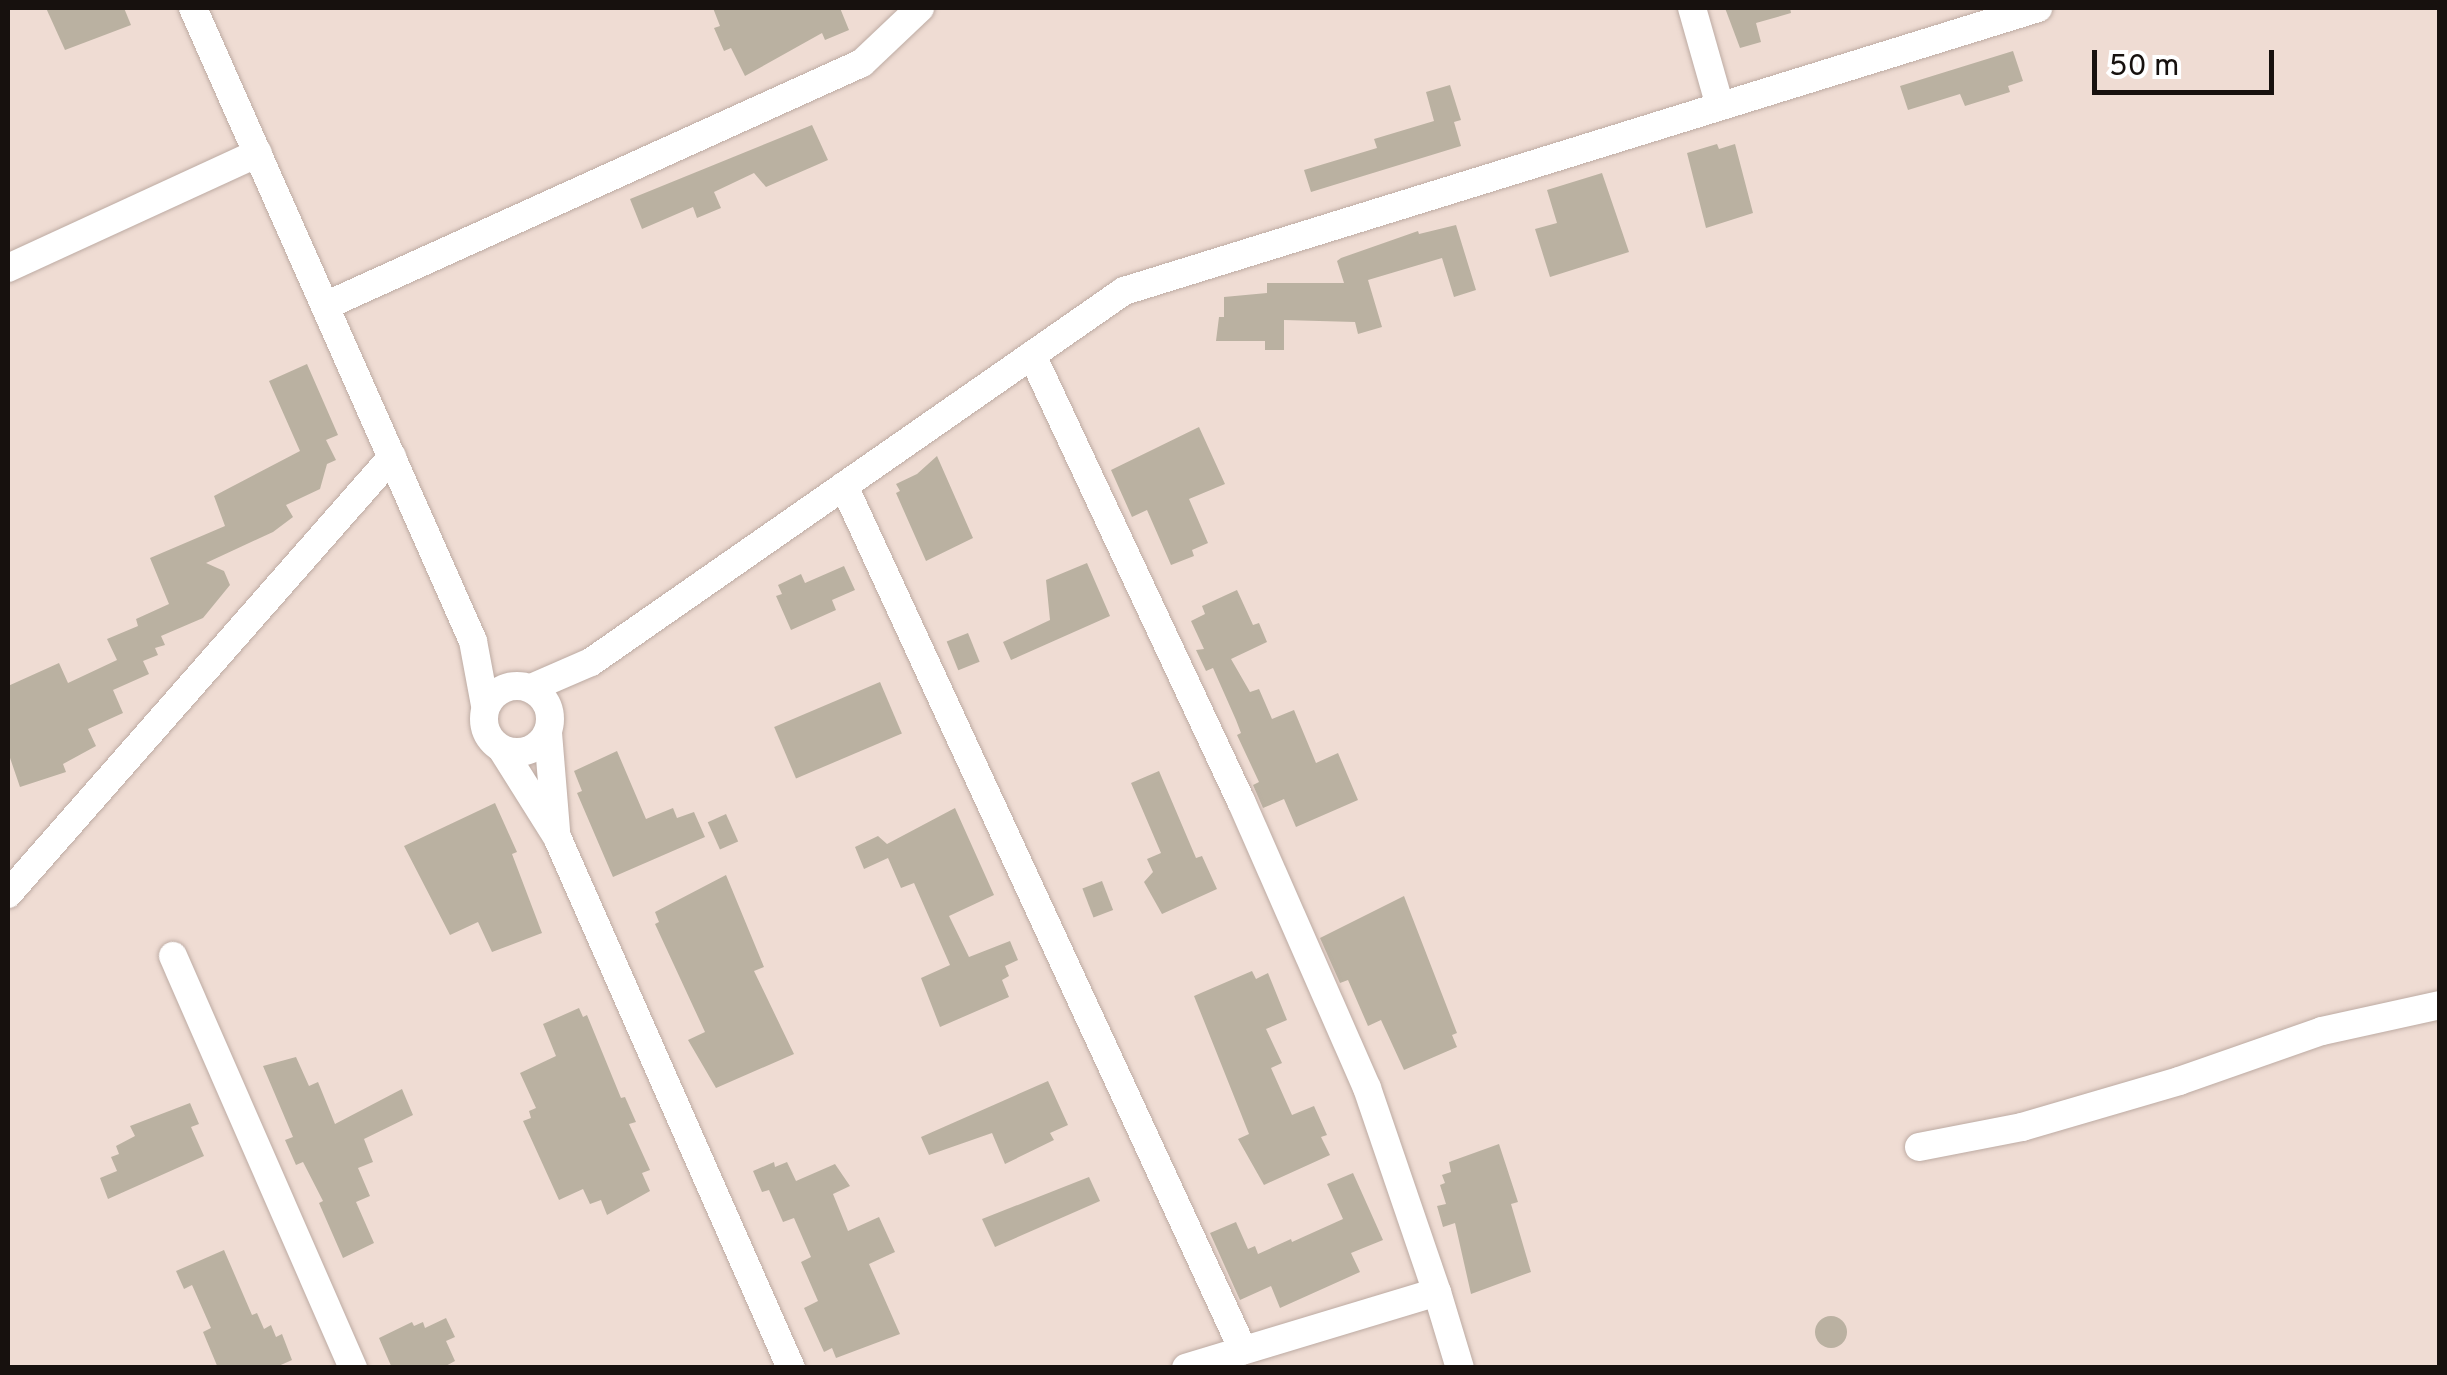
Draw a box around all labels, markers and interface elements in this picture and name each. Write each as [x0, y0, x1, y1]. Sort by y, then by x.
scale bar [2097, 30, 2280, 92]
text: 50 m [2109, 49, 2179, 86]

